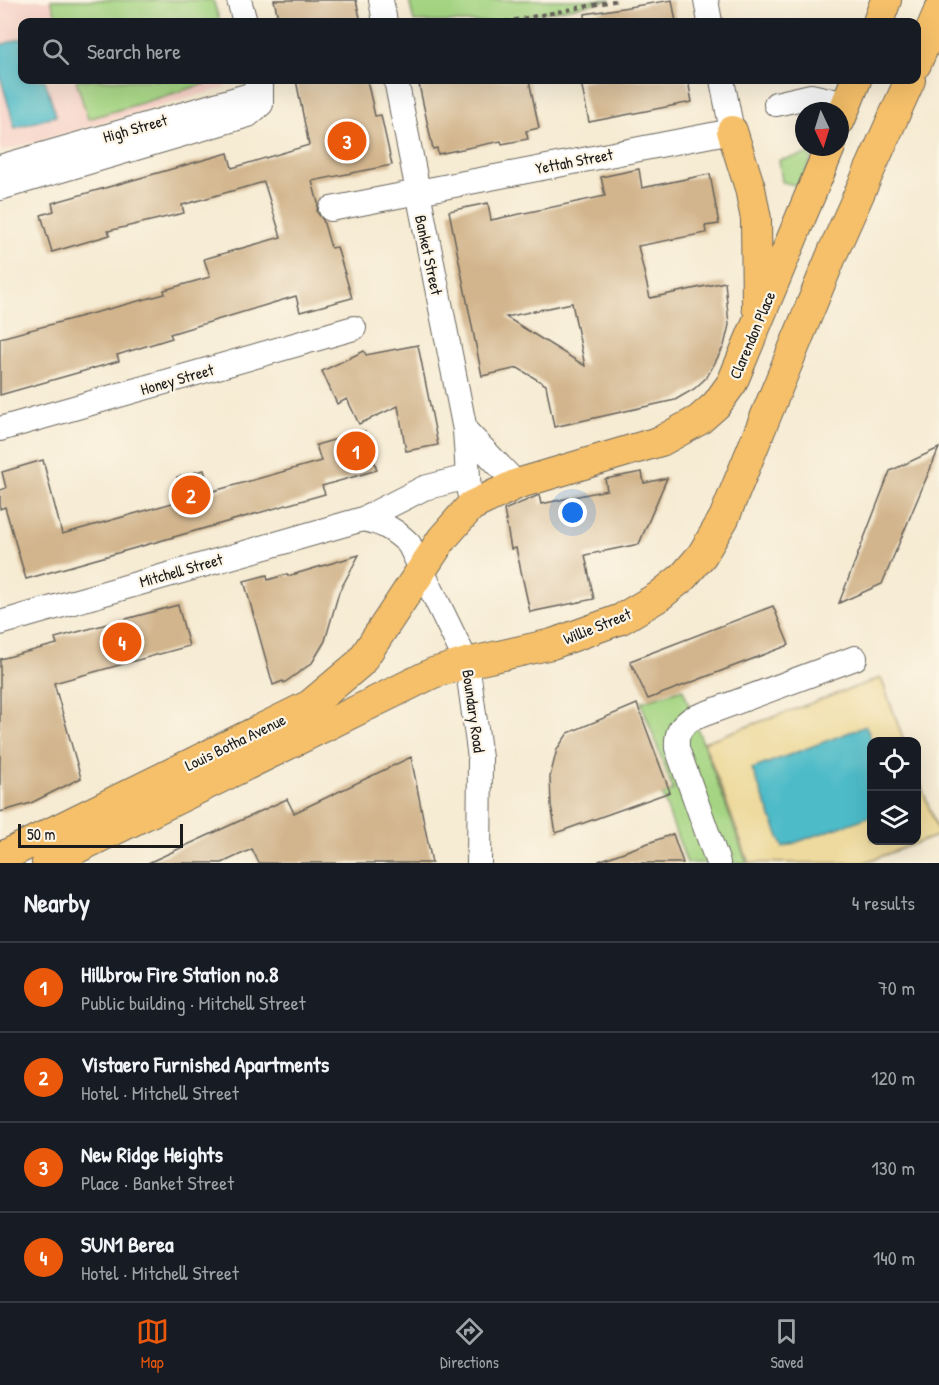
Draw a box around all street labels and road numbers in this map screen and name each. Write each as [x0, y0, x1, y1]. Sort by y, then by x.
street label: High Street [100, 108, 170, 148]
street label: Yettah Street [533, 143, 615, 179]
street label: Banket Street [410, 213, 448, 297]
street label: Clarendon Place [724, 287, 781, 382]
street label: Honey Street [138, 358, 217, 400]
street label: Mitchell Street [137, 547, 226, 592]
street label: Willie Street [560, 602, 635, 650]
street label: Boundary Road [457, 668, 491, 754]
street label: Louis Botha Avenue [181, 708, 290, 776]

